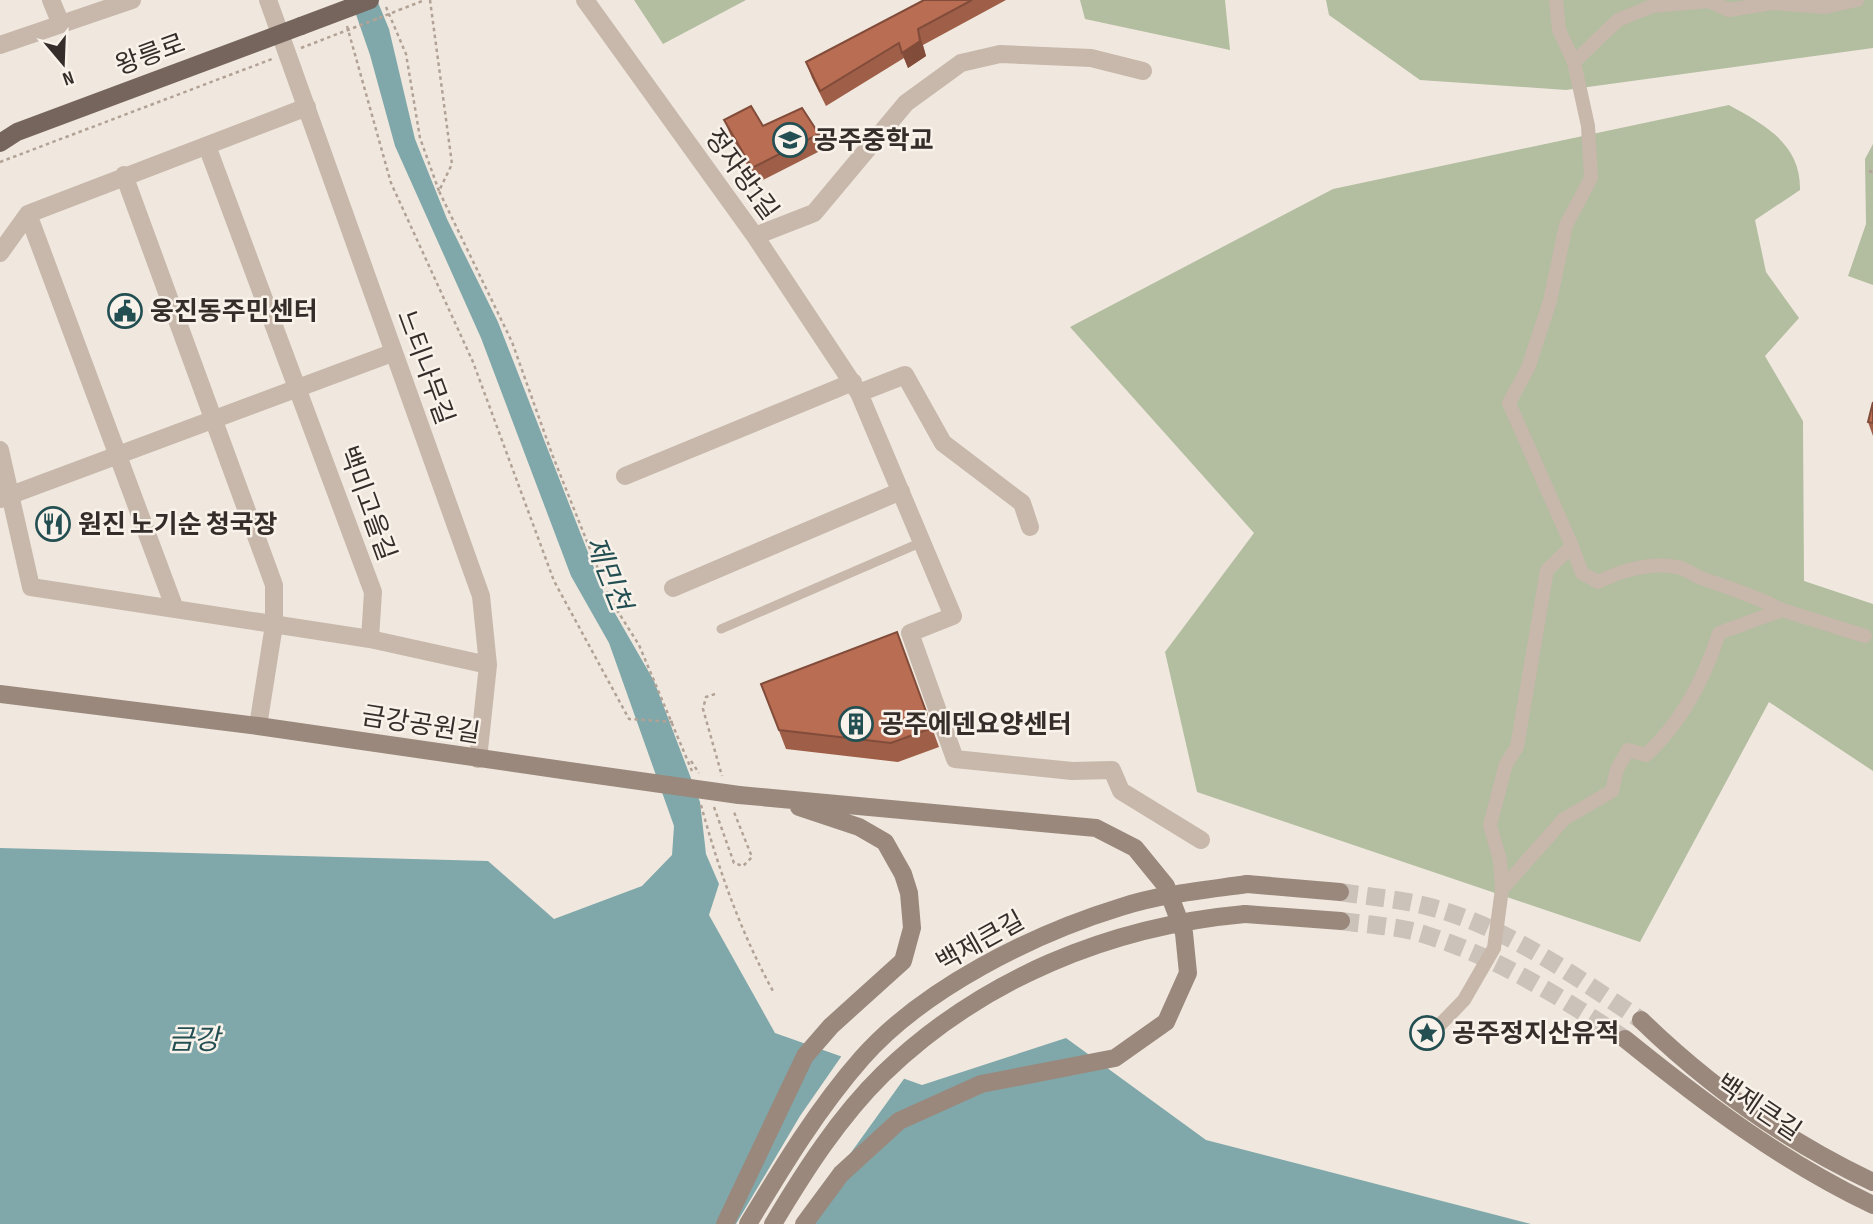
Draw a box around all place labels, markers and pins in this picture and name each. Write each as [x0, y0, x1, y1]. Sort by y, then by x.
school or university icon: 공주중학교 [771, 121, 809, 159]
place label: 공주중학교 [814, 126, 934, 157]
public building icon: 웅진동주민센터 [106, 292, 144, 330]
place label: 웅진동주민센터 [150, 297, 317, 328]
restaurant icon: 원진 노기순 청국장 [34, 505, 72, 543]
place label: 원진 노기순 청국장 [78, 510, 278, 541]
building icon: 공주에덴요양센터 [837, 705, 875, 743]
place label: 공주에덴요양센터 [880, 710, 1071, 741]
place icon: 공주정지산유적 [1408, 1014, 1446, 1052]
place label: 공주정지산유적 [1452, 1019, 1619, 1050]

